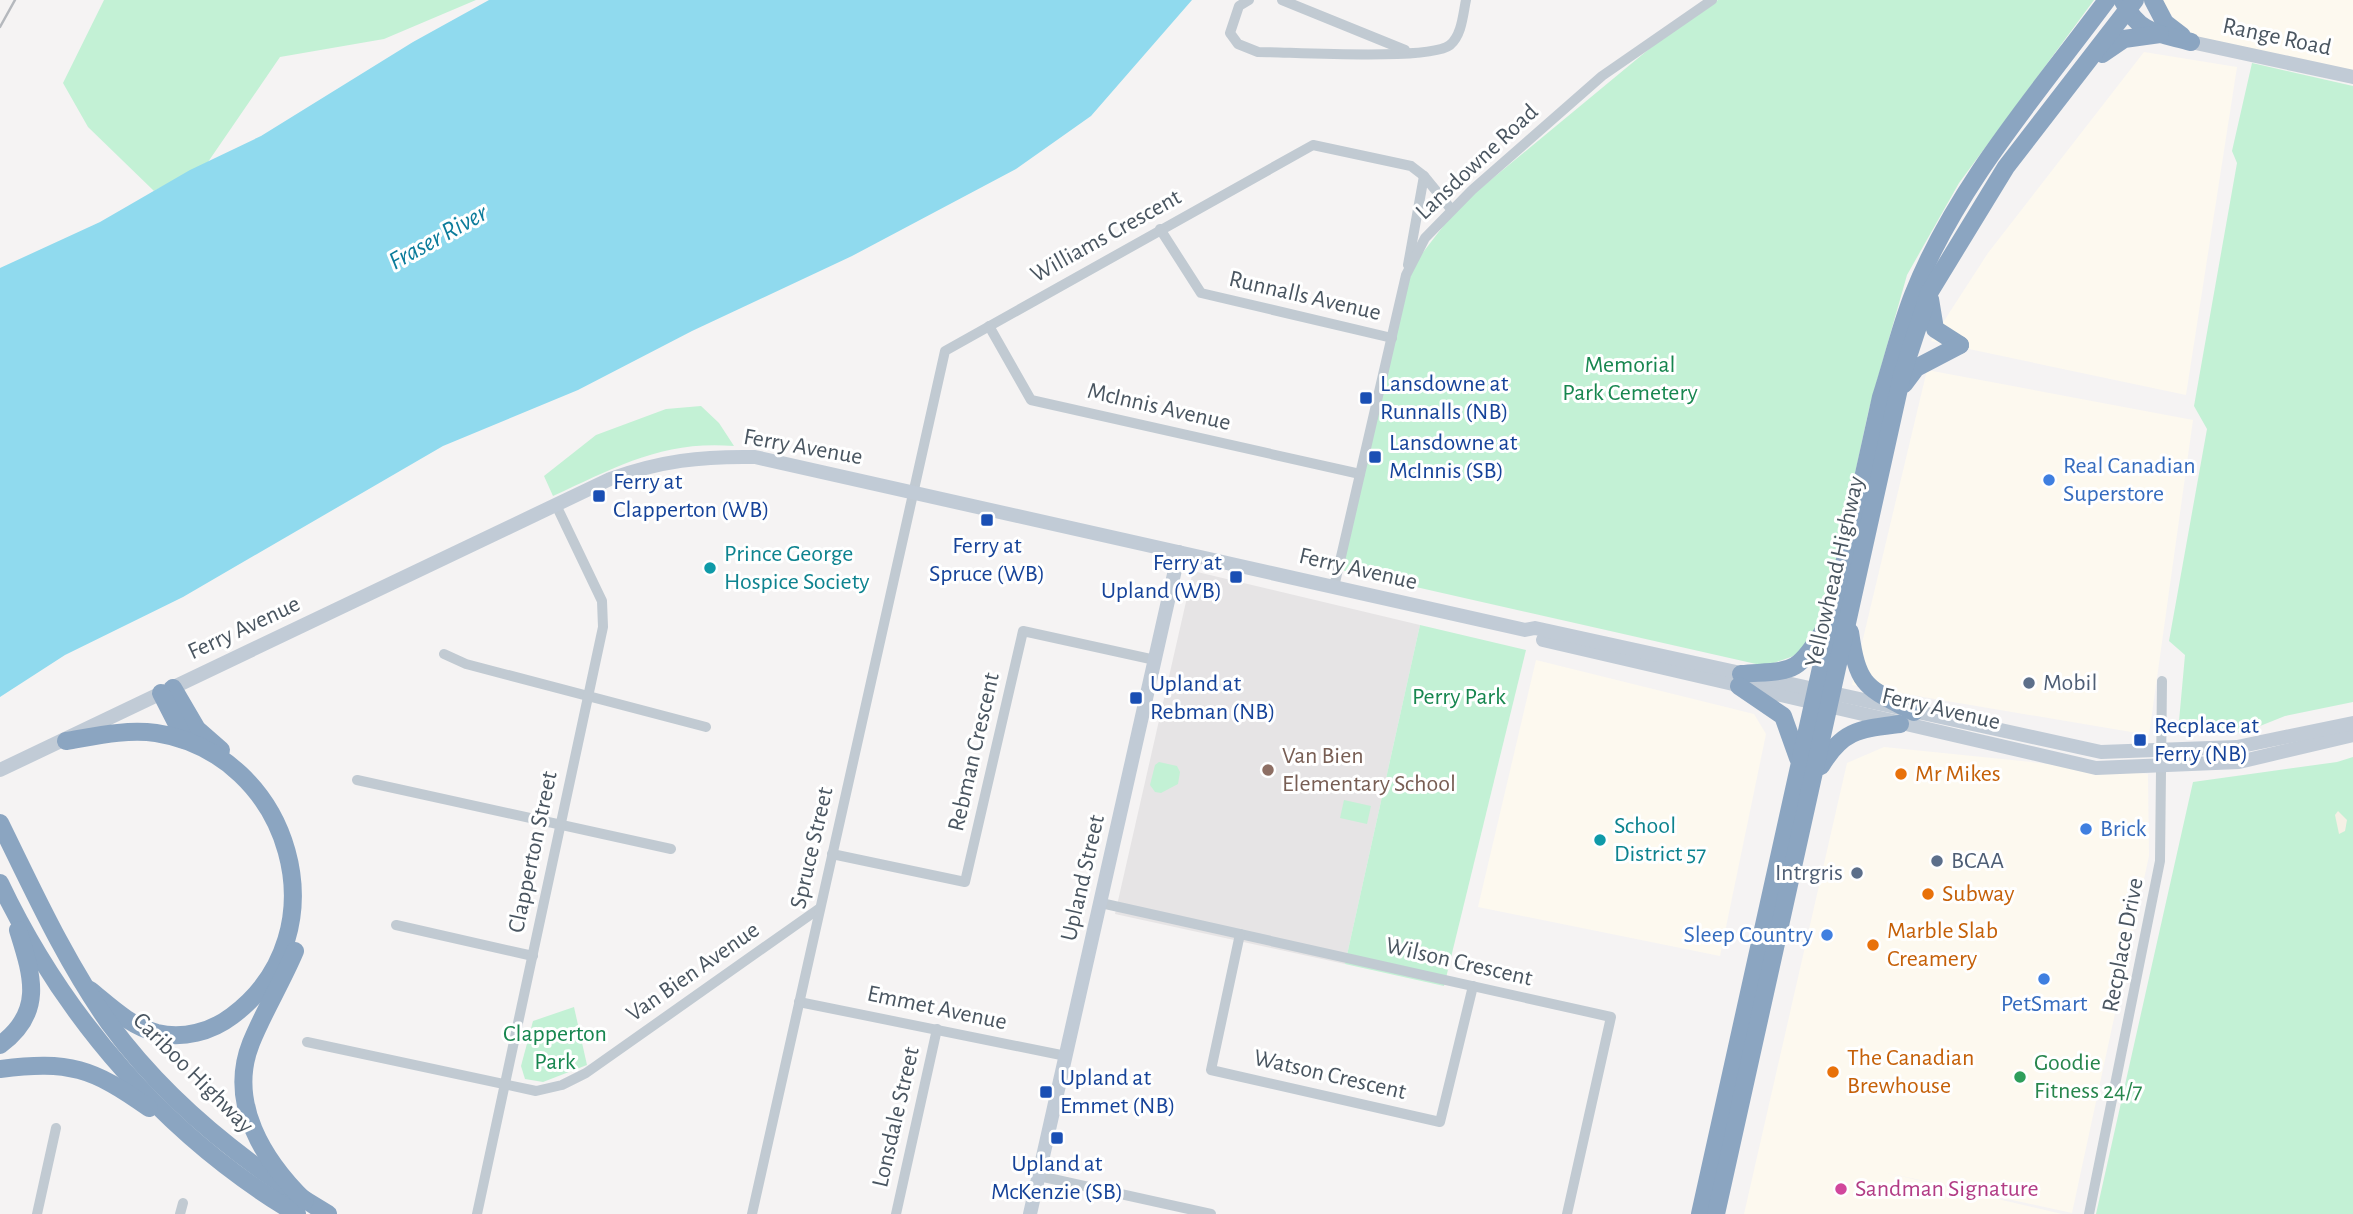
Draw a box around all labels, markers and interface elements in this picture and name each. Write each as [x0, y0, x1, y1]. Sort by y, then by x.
street label: Range Road [2220, 14, 2334, 60]
street label: Lansdowne Road [1411, 100, 1543, 224]
street label: Williams Crescent [1027, 185, 1186, 287]
water label: Fraser River [384, 199, 493, 275]
street label: Runnalls Avenue [1227, 267, 1383, 325]
park label: Memorial Park Cemetery [1562, 353, 1698, 405]
place label: Lansdowne at Runnalls (NB) [1380, 372, 1509, 424]
street label: McInnis Avenue [1085, 379, 1233, 435]
marker: Lansdowne at Runnalls (NB) [1358, 390, 1374, 406]
street label: Ferry Avenue [742, 425, 864, 469]
place label: Lansdowne at McInnis (SB) [1389, 431, 1518, 483]
marker: Lansdowne at McInnis (SB) [1367, 449, 1383, 465]
place label: Real Canadian Superstore [2063, 454, 2196, 506]
place label: Ferry at Clapperton (WB) [613, 470, 770, 522]
marker: Real Canadian Superstore [2041, 472, 2057, 488]
street label: Yellowhead Highway [1801, 474, 1869, 670]
marker: Ferry at Clapperton (WB) [591, 488, 607, 504]
marker: Ferry at Spruce (WB) [979, 512, 995, 528]
place label: Ferry at Spruce (WB) [929, 534, 1045, 586]
place label: Prince George Hospice Society [724, 542, 870, 594]
street label: Ferry Avenue [1297, 544, 1419, 594]
place label: Ferry at Upland (WB) [1101, 551, 1222, 603]
marker: Prince George Hospice Society [702, 560, 718, 576]
marker: Ferry at Upland (WB) [1228, 569, 1244, 585]
street label: Ferry Avenue [184, 592, 304, 664]
street label: Rebman Crescent [944, 670, 1004, 834]
place label: Mobil [2043, 671, 2097, 695]
place label: Upland at Rebman (NB) [1150, 672, 1276, 724]
marker: Mobil [2021, 675, 2037, 691]
street label: Ferry Avenue [1880, 684, 2002, 734]
park label: Perry Park [1412, 685, 1506, 709]
marker: Upland at Rebman (NB) [1128, 690, 1144, 706]
place label: Recplace at Ferry (NB) [2154, 714, 2259, 766]
marker: Recplace at Ferry (NB) [2132, 732, 2148, 748]
place label: Van Bien Elementary School [1282, 744, 1456, 796]
marker: Van Bien Elementary School [1260, 762, 1276, 778]
place label: Mr Mikes [1915, 762, 2001, 786]
marker: Mr Mikes [1893, 766, 1909, 782]
street label: Clapperton Street [504, 769, 562, 935]
street label: Spruce Street [786, 785, 838, 911]
street label: Upland Street [1057, 812, 1109, 943]
place label: School District 57 [1614, 814, 1706, 866]
place label: Brick [2100, 817, 2146, 841]
marker: Brick [2078, 821, 2094, 837]
marker: School District 57 [1592, 832, 1608, 848]
place label: BCAA [1951, 849, 2004, 873]
marker: BCAA [1929, 853, 1945, 869]
place label: Intrgris [1775, 861, 1843, 885]
marker: Intrgris [1849, 865, 1865, 881]
street label: Recplace Drive [2098, 876, 2148, 1014]
place label: Subway [1942, 882, 2014, 906]
marker: Subway [1920, 886, 1936, 902]
street label: Van Bien Avenue [622, 918, 764, 1026]
place label: Marble Slab Creamery [1887, 919, 1998, 971]
place label: Sleep Country [1684, 923, 1813, 947]
marker: Sleep Country [1819, 927, 1835, 943]
street label: Wilson Crescent [1383, 933, 1535, 991]
marker: Marble Slab Creamery [1865, 937, 1881, 953]
marker: PetSmart [2036, 971, 2052, 987]
street label: Emmet Avenue [865, 981, 1009, 1035]
place label: PetSmart [2001, 992, 2088, 1016]
street label: Cariboo Highway [128, 1008, 258, 1138]
park label: Clapperton Park [503, 1022, 607, 1074]
street label: Lonsdale Street [868, 1044, 924, 1190]
street label: Watson Crescent [1251, 1046, 1409, 1104]
place label: The Canadian Brewhouse [1847, 1046, 1974, 1098]
place label: Goodie Fitness 24/7 [2034, 1051, 2142, 1103]
marker: The Canadian Brewhouse [1825, 1064, 1841, 1080]
place label: Upland at Emmet (NB) [1060, 1066, 1176, 1118]
marker: Goodie Fitness 24/7 [2012, 1069, 2028, 1085]
marker: Upland at Emmet (NB) [1038, 1084, 1054, 1100]
marker: Upland at McKenzie (SB) [1049, 1130, 1065, 1146]
place label: Upland at McKenzie (SB) [991, 1152, 1123, 1204]
place label: Sandman Signature [1855, 1177, 2039, 1201]
marker: Sandman Signature [1833, 1181, 1849, 1197]

